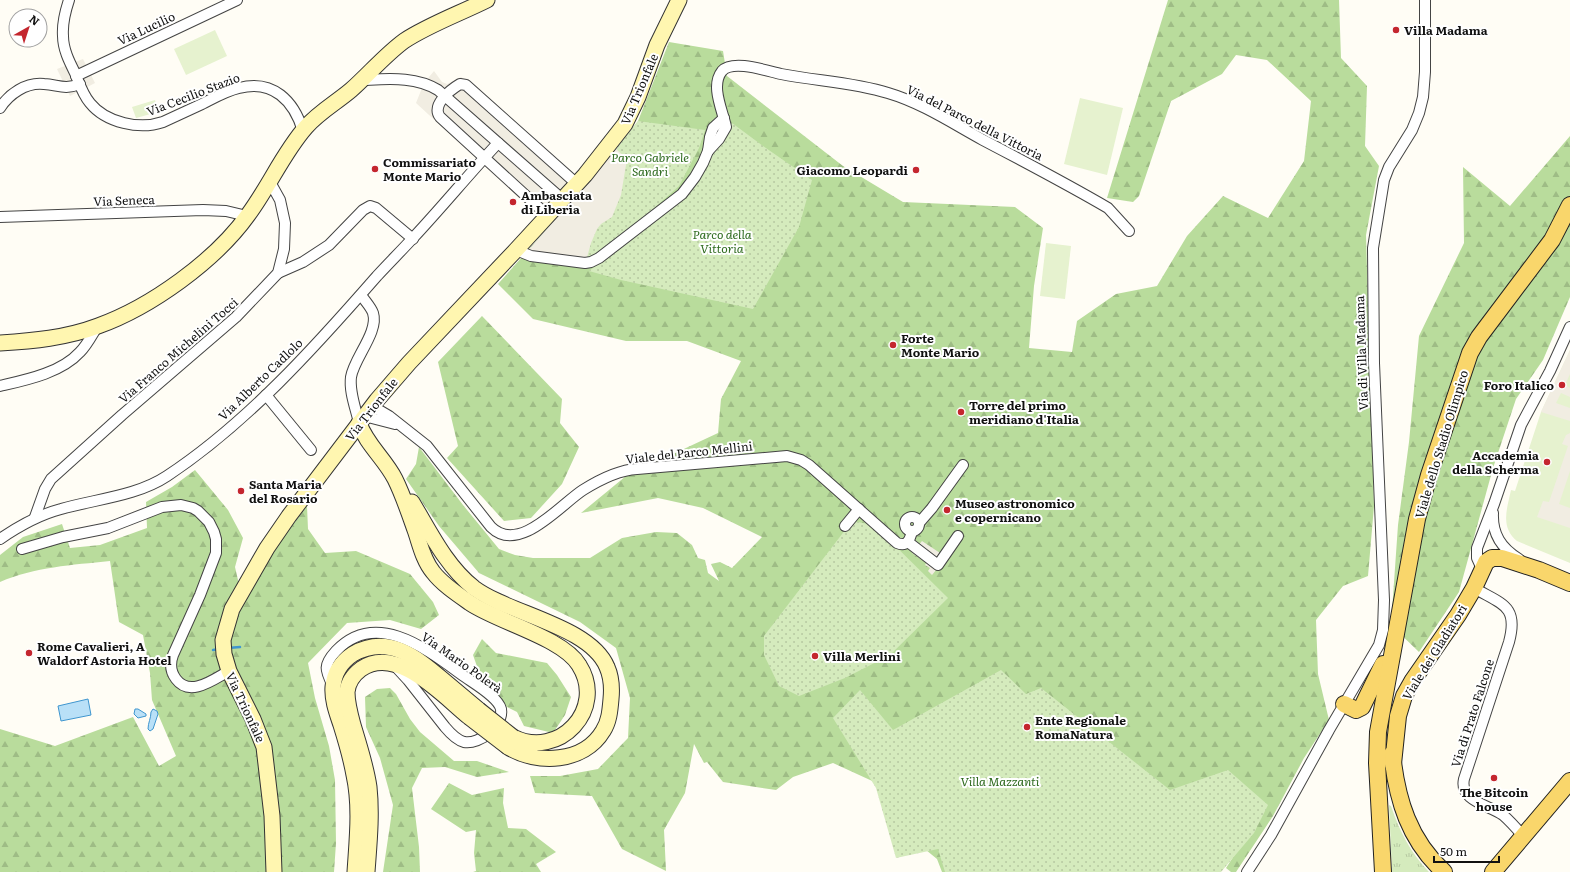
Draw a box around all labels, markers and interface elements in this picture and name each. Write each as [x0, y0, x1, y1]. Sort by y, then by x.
street label: Via Lucilio [114, 7, 178, 49]
north arrow [8, 8, 48, 48]
text: N [26, 10, 44, 29]
place label: Villa Madama [1404, 21, 1488, 39]
marker: Villa Madama [1391, 25, 1401, 35]
street label: Via Trionfale [616, 51, 662, 127]
street label: Via Cecilio Stazio [144, 68, 242, 120]
street label: Via del Parco della Vittoria [904, 80, 1047, 165]
park label: Parco Gabriele Sandri [611, 148, 689, 180]
place label: Commissariato Monte Mario [383, 153, 476, 185]
place label: Giacomo Leopardi [797, 161, 909, 179]
marker: Commissariato Monte Mario [370, 164, 380, 174]
marker: Giacomo Leopardi [911, 165, 921, 175]
place label: Ambasciata di Liberia [521, 186, 592, 218]
street label: Via Seneca [93, 190, 156, 210]
marker: Ambasciata di Liberia [508, 197, 518, 207]
park label: Parco della Vittoria [692, 225, 752, 257]
street label: Via Franco Michelini Tocci [114, 293, 242, 407]
street label: Via di Villa Madama [1350, 295, 1372, 411]
place label: Forte Monte Mario [901, 329, 980, 361]
street label: Via Alberto Cadlolo [214, 334, 306, 424]
marker: Forte Monte Mario [888, 340, 898, 350]
street label: Viale dello Stadio Olimpico [1410, 368, 1472, 520]
street label: Via Trionfale [341, 374, 401, 444]
place label: Foro Italico [1484, 376, 1555, 394]
marker: Foro Italico [1557, 380, 1567, 390]
place label: Torre del primo meridiano d'Italia [969, 396, 1079, 428]
marker: Torre del primo meridiano d'Italia [956, 407, 966, 417]
street label: Viale del Parco Mellini [625, 436, 753, 468]
place label: Accademia della Scherma [1452, 446, 1539, 478]
marker: Accademia della Scherma [1542, 457, 1552, 467]
place label: Santa Maria del Rosario [249, 475, 322, 507]
marker: Santa Maria del Rosario [236, 486, 246, 496]
place label: Museo astronomico e copernicano [955, 494, 1075, 526]
marker: Museo astronomico e copernicano [942, 505, 952, 515]
street label: Viale dei Gladiatori [1397, 601, 1471, 703]
street label: Via Mario Polerà [418, 627, 507, 697]
place label: Rome Cavalieri, A Waldorf Astoria Hotel [37, 637, 172, 669]
place label: Villa Merlini [823, 647, 901, 665]
marker: Rome Cavalieri, A Waldorf Astoria Hotel [24, 648, 34, 658]
marker: Villa Merlini [810, 651, 820, 661]
street label: Via di Prato Falcone [1446, 657, 1498, 769]
street label: Via Trionfale [222, 669, 270, 745]
place label: Ente Regionale RomaNatura [1035, 711, 1126, 743]
marker: Ente Regionale RomaNatura [1022, 722, 1032, 732]
park label: Villa Mazzanti [961, 772, 1040, 790]
marker: The Bitcoin house [1489, 773, 1499, 783]
place label: The Bitcoin house [1460, 783, 1529, 815]
scale bar [1434, 838, 1499, 864]
text: 50 m [1440, 842, 1467, 860]

